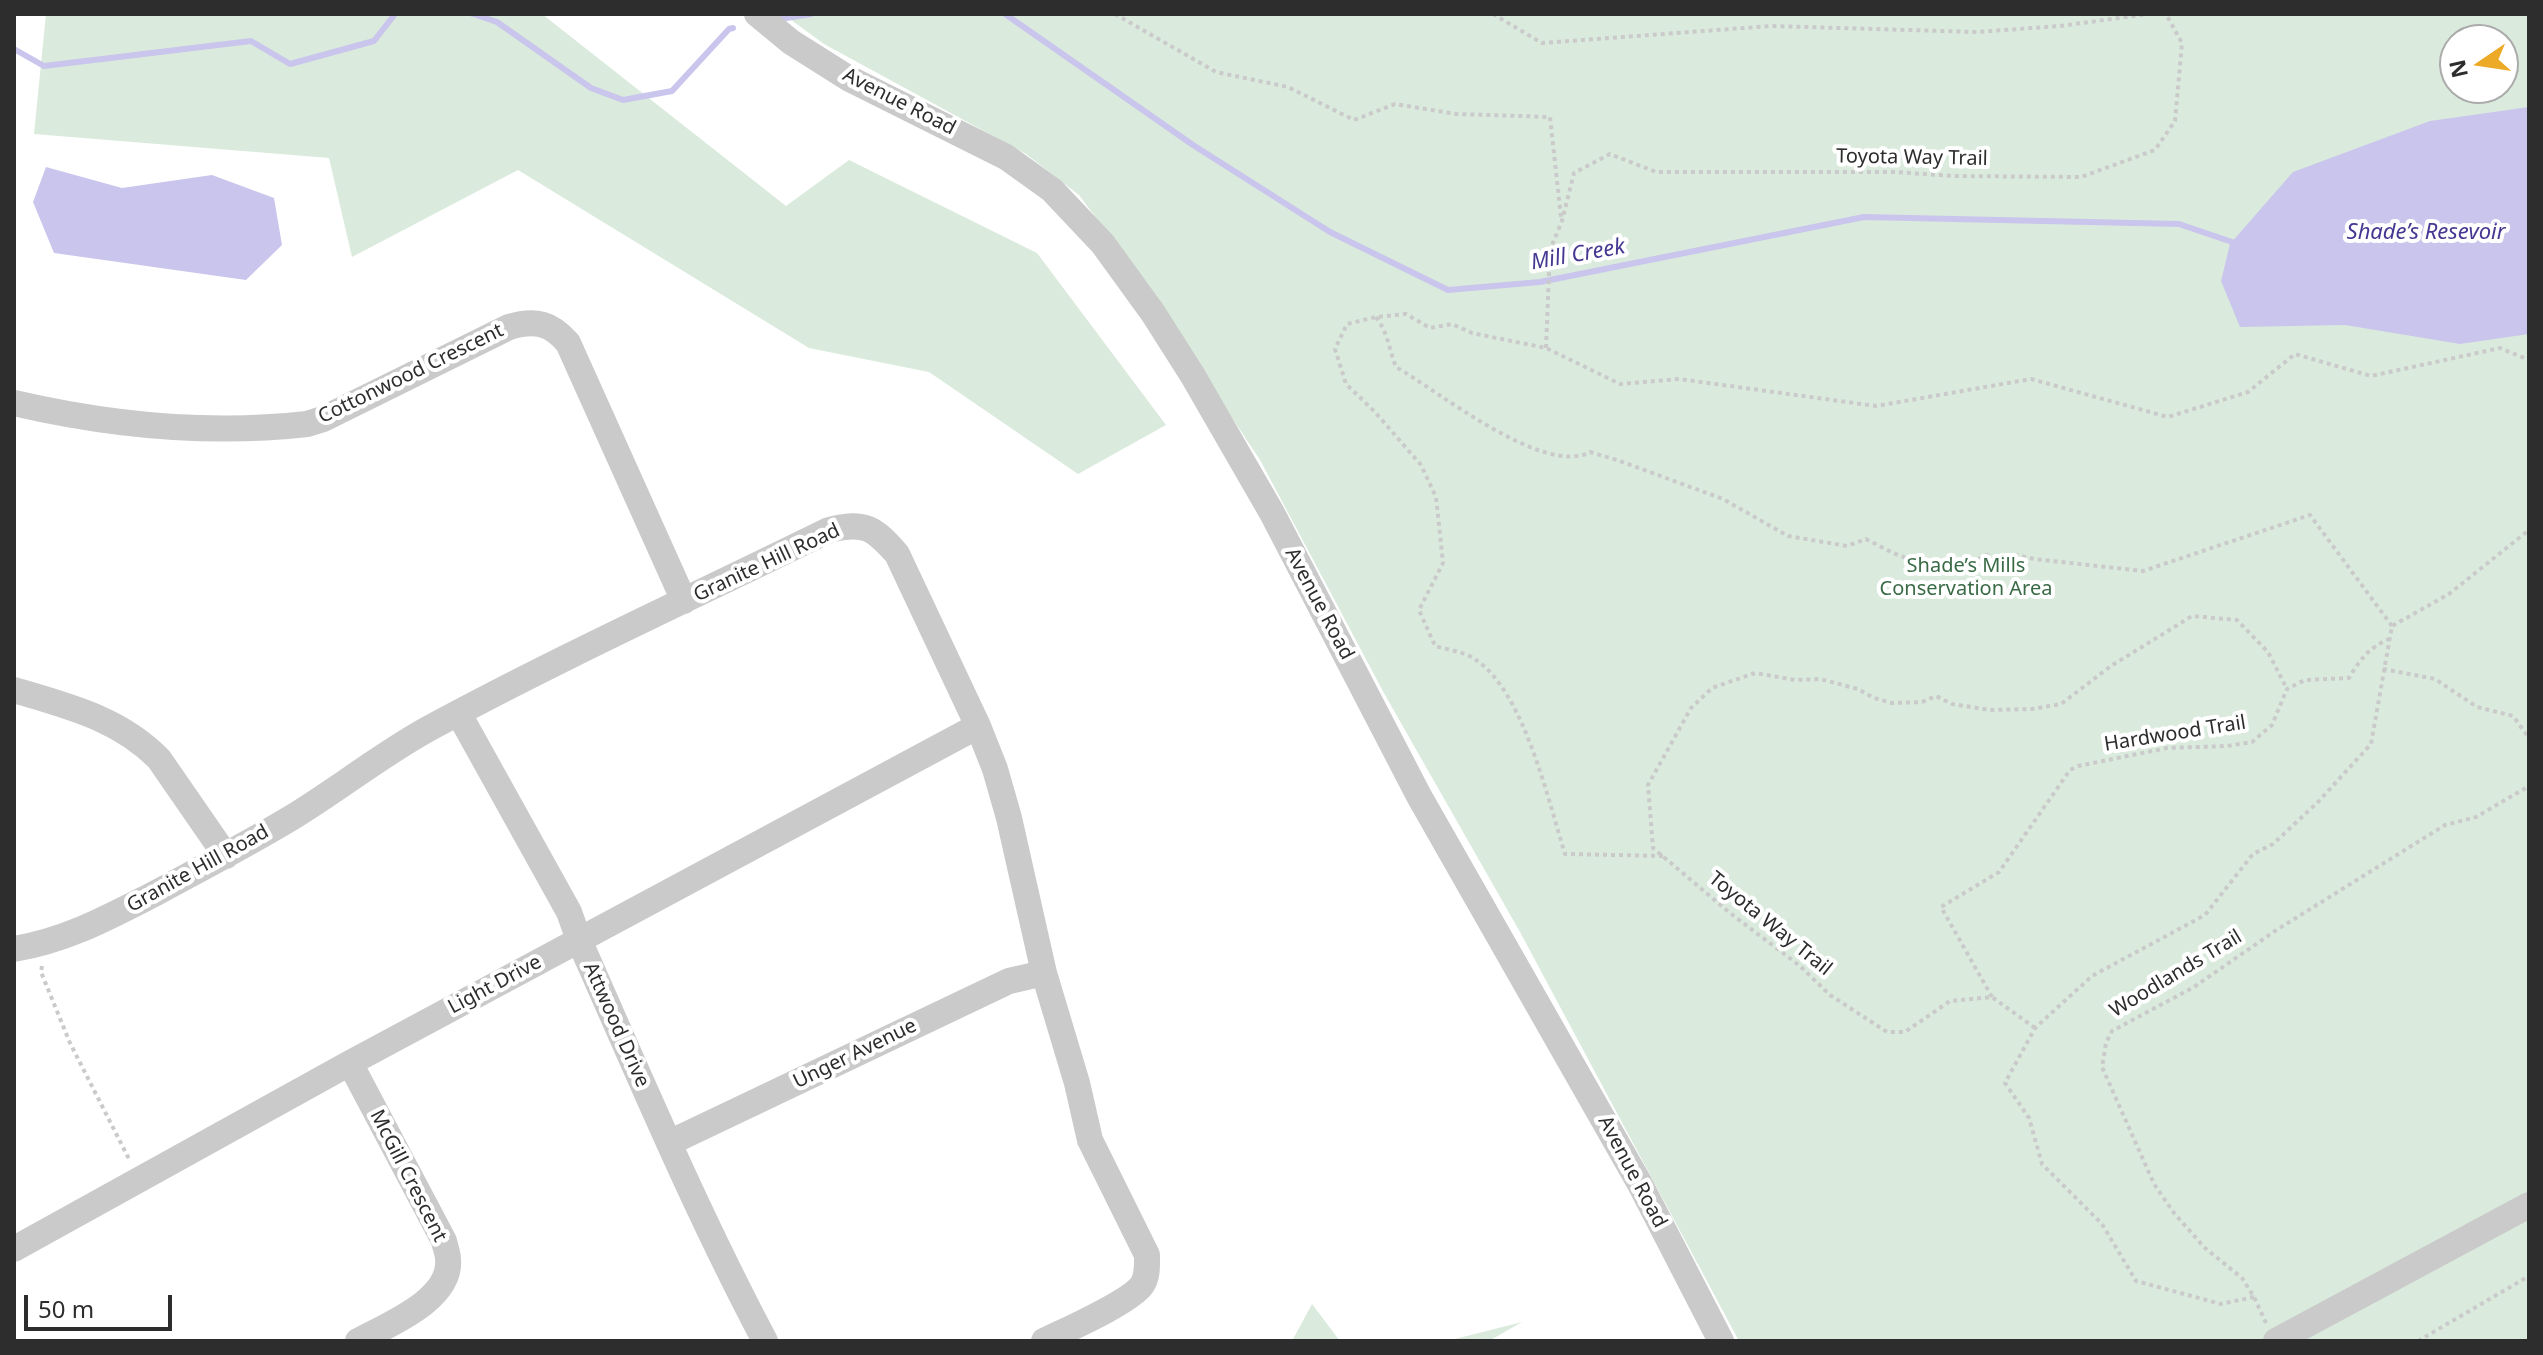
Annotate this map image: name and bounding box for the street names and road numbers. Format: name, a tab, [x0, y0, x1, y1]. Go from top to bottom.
street label: Avenue Road	[839, 63, 959, 141]
street label: Toyota Way Trail	[1836, 145, 1988, 171]
street label: Cottonwood Crescent	[315, 319, 507, 429]
street label: Granite Hill Road	[690, 519, 844, 607]
street label: Avenue Road	[1279, 544, 1359, 664]
street label: Hardwood Trail	[2102, 711, 2248, 757]
street label: Granite Hill Road	[123, 820, 273, 918]
street label: Toyota Way Trail	[1704, 867, 1836, 981]
street label: Woodlands Trail	[2106, 925, 2246, 1023]
street label: Light Drive	[444, 950, 546, 1020]
street label: Attwood Drive	[578, 959, 654, 1091]
street label: Unger Avenue	[789, 1014, 921, 1094]
street label: McGill Crescent	[364, 1106, 452, 1246]
street label: Avenue Road	[1592, 1112, 1672, 1232]

